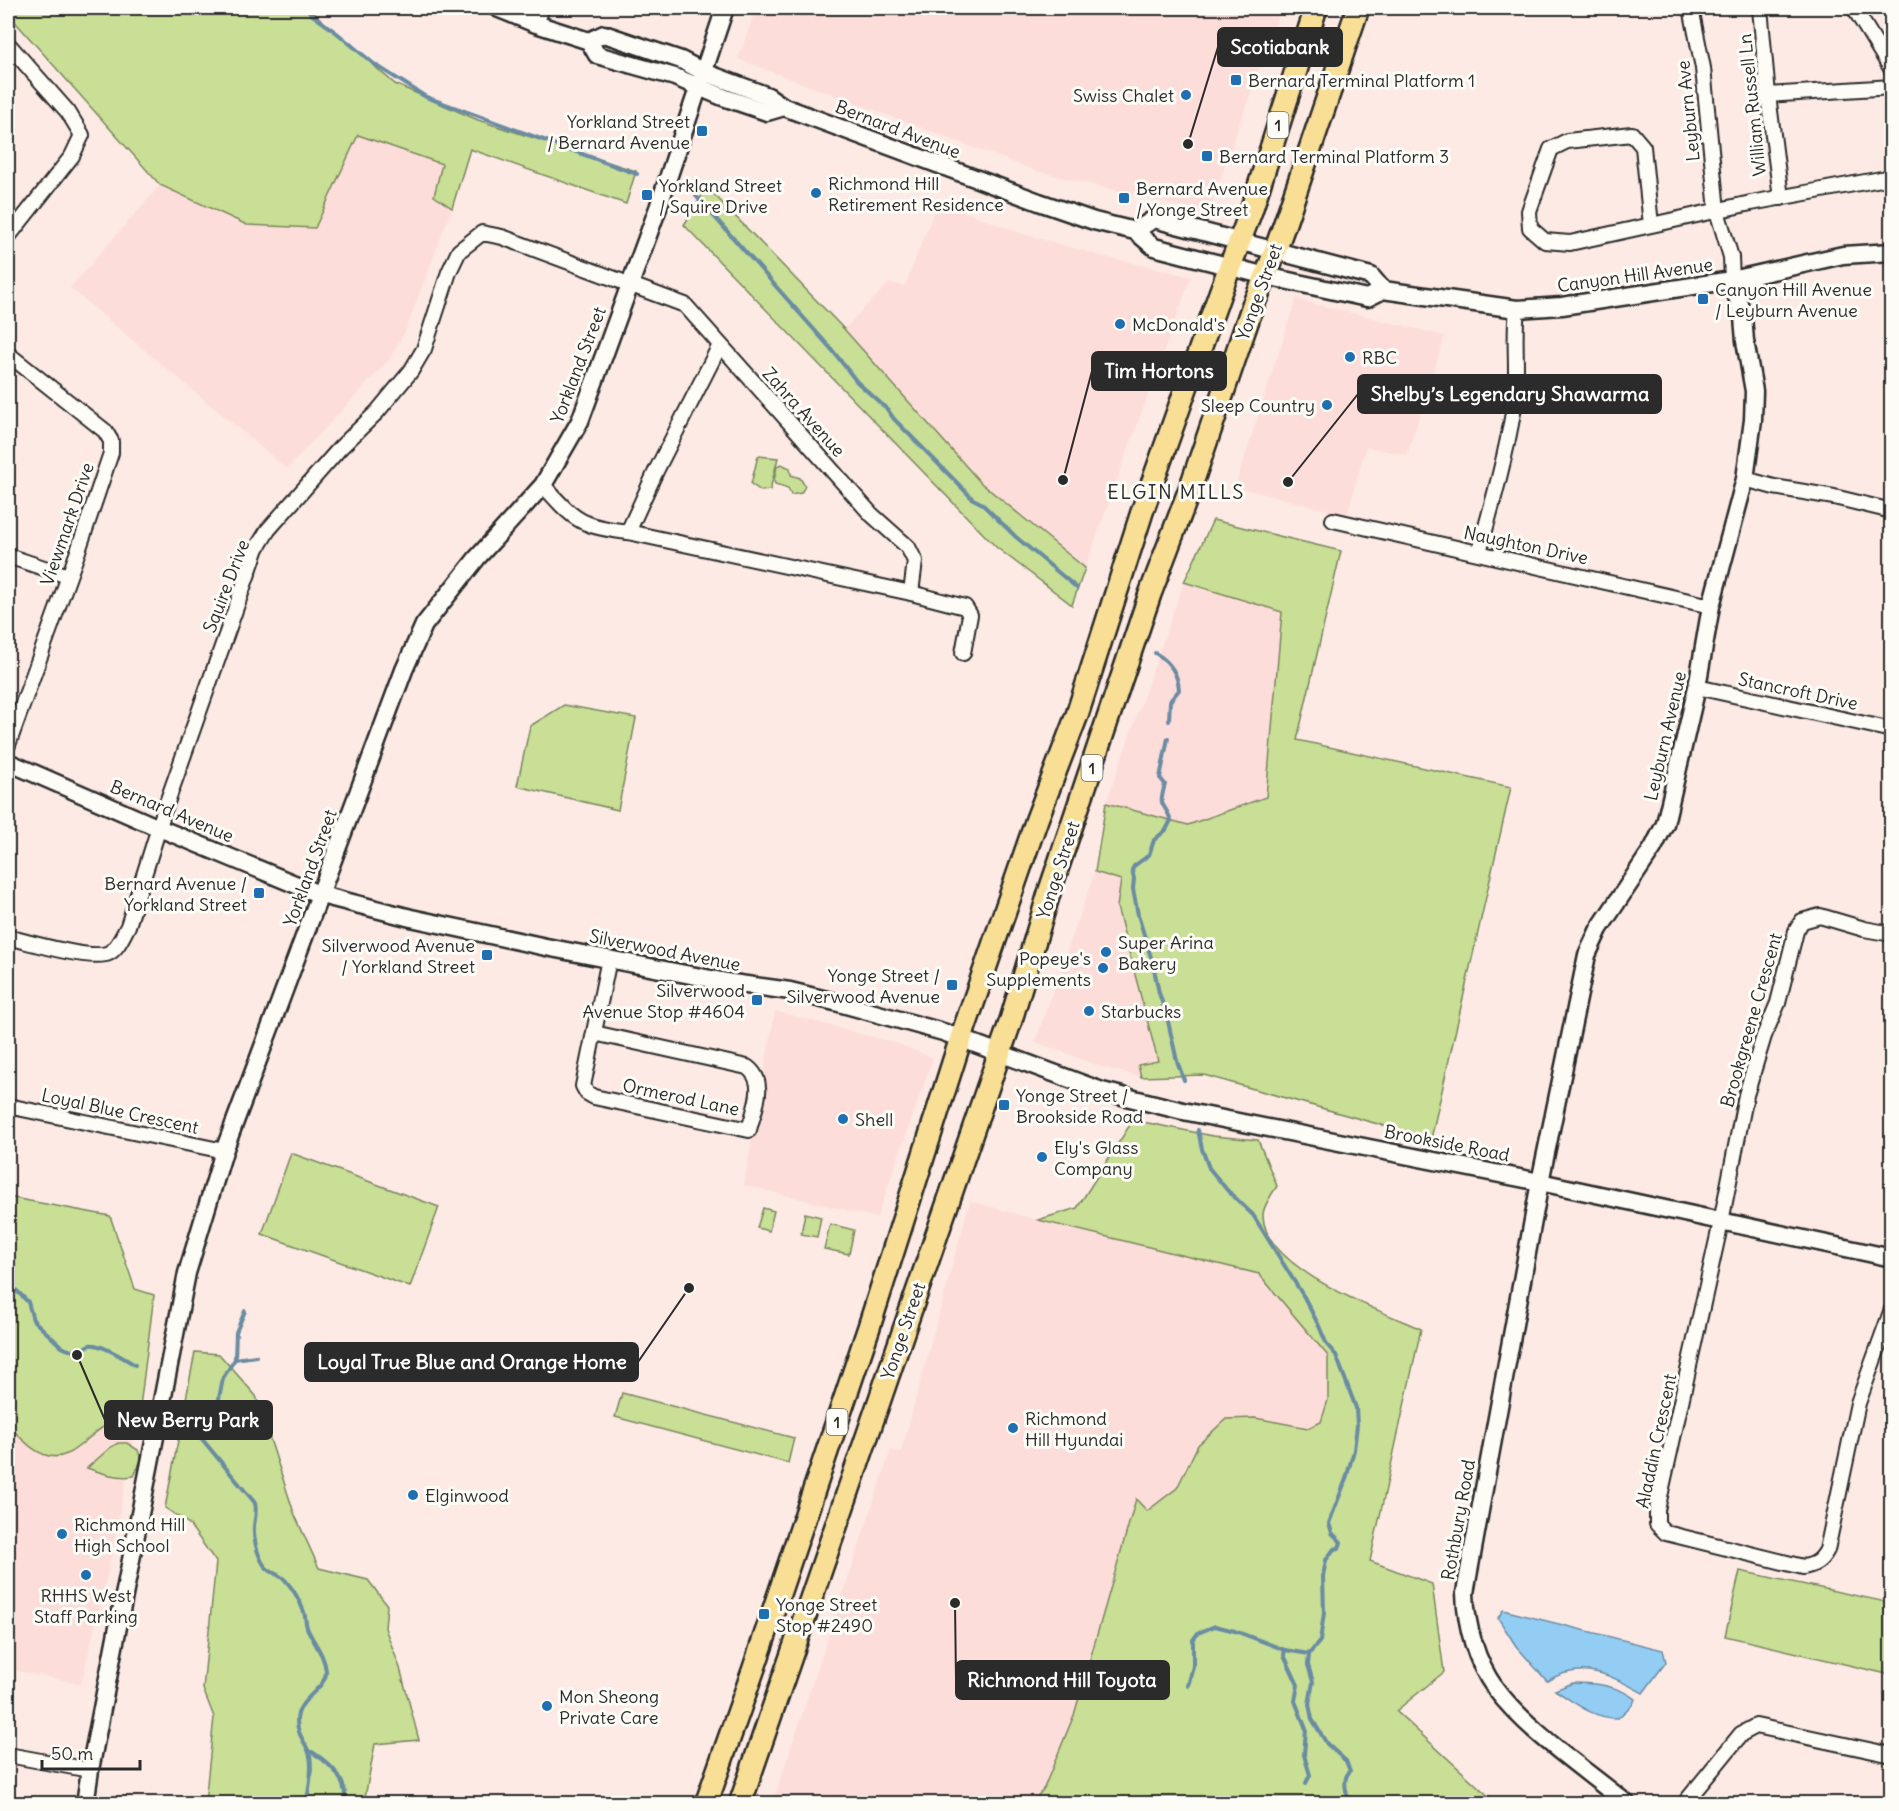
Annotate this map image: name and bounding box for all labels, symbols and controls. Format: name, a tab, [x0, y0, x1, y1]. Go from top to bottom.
callout: Scotiabank	[1218, 28, 1342, 66]
street label: William Russell Ln	[1733, 33, 1771, 177]
text: Scotiabank	[1230, 34, 1330, 59]
street label: Leyburn Ave	[1671, 59, 1705, 163]
place label: Bernard Terminal Platform 1	[1248, 69, 1475, 92]
marker: Bernard Terminal Platform 1	[1229, 73, 1243, 87]
place label: Swiss Chalet	[1073, 84, 1174, 107]
marker: Swiss Chalet	[1179, 88, 1193, 102]
street label: Bernard Avenue	[832, 95, 964, 163]
place label: Yorkland Street / Bernard Avenue	[547, 110, 690, 154]
road number: 1	[1268, 112, 1288, 138]
marker: Yorkland Street / Bernard Avenue	[695, 124, 709, 138]
place label: Bernard Terminal Platform 3	[1219, 145, 1449, 168]
marker: Bernard Terminal Platform 3	[1200, 149, 1214, 163]
place label: Richmond Hill Retirement Residence	[828, 172, 1004, 216]
place label: Yorkland Street / Squire Drive	[659, 174, 782, 218]
place label: Bernard Avenue / Yonge Street	[1136, 177, 1268, 221]
marker: Richmond Hill Retirement Residence	[809, 186, 823, 200]
marker: Yorkland Street / Squire Drive	[640, 188, 654, 202]
marker: Bernard Avenue / Yonge Street	[1117, 191, 1131, 205]
street label: Yonge Street	[1231, 240, 1287, 344]
street label: Canyon Hill Avenue	[1556, 253, 1714, 297]
place label: Canyon Hill Avenue / Leyburn Avenue	[1715, 278, 1872, 322]
marker: Canyon Hill Avenue / Leyburn Avenue	[1696, 292, 1710, 306]
street label: Yorkland Street	[545, 303, 611, 427]
place label: McDonald's	[1132, 313, 1225, 336]
marker: McDonald's	[1113, 317, 1127, 331]
place label: RBC	[1362, 346, 1397, 369]
marker: RBC	[1343, 350, 1357, 364]
callout: Tim Hortons	[1092, 352, 1226, 390]
text: Tim Hortons	[1104, 358, 1214, 383]
street label: Zahra Avenue	[758, 362, 850, 462]
callout: Shelby’s Legendary Shawarma	[1358, 375, 1661, 413]
text: Shelby’s Legendary Shawarma	[1371, 381, 1650, 406]
place label: Sleep Country	[1201, 394, 1315, 417]
marker: Sleep Country	[1320, 398, 1334, 412]
street label: Viewmark Drive	[35, 459, 99, 589]
district label: ELGIN MILLS	[1107, 479, 1245, 504]
street label: Naughton Drive	[1462, 521, 1590, 569]
street label: Squire Drive	[198, 536, 254, 636]
street label: Stancroft Drive	[1736, 667, 1860, 715]
street label: Leyburn Avenue	[1639, 669, 1691, 803]
road number: 1	[1082, 755, 1102, 781]
street label: Bernard Avenue	[107, 775, 237, 847]
street label: Yorkland Street	[278, 806, 342, 930]
street label: Yonge Street	[1031, 818, 1085, 922]
place label: Bernard Avenue / Yorkland Street	[104, 872, 247, 916]
marker: Bernard Avenue / Yorkland Street	[252, 886, 266, 900]
street label: Silverwood Avenue	[587, 924, 743, 976]
street label: Brookgreene Crescent	[1715, 930, 1787, 1110]
place label: Super Arina Bakery	[1118, 931, 1214, 975]
place label: Silverwood Avenue / Yorkland Street	[322, 934, 475, 978]
marker: Super Arina Bakery	[1099, 945, 1113, 959]
place label: Popeye's Supplements	[986, 947, 1091, 991]
marker: Silverwood Avenue / Yorkland Street	[480, 948, 494, 962]
marker: Popeye's Supplements	[1096, 961, 1110, 975]
place label: Yonge Street / Silverwood Avenue	[787, 964, 940, 1008]
marker: Yonge Street / Silverwood Avenue	[945, 978, 959, 992]
place label: Silverwood Avenue Stop #4604	[582, 979, 745, 1023]
marker: Silverwood Avenue Stop #4604	[750, 993, 764, 1007]
place label: Starbucks	[1101, 1000, 1181, 1023]
marker: Starbucks	[1082, 1004, 1096, 1018]
street label: Ormerod Lane	[620, 1073, 742, 1121]
street label: Loyal Blue Crescent	[39, 1083, 201, 1139]
place label: Yonge Street / Brookside Road	[1016, 1084, 1144, 1128]
marker: Yonge Street / Brookside Road	[997, 1098, 1011, 1112]
place label: Shell	[855, 1108, 893, 1131]
marker: Shell	[836, 1112, 850, 1126]
street label: Brookside Road	[1382, 1120, 1512, 1167]
place label: Ely's Glass Company	[1054, 1136, 1138, 1180]
marker: Ely's Glass Company	[1035, 1150, 1049, 1164]
street label: Yonge Street	[876, 1279, 930, 1383]
callout: Loyal True Blue and Orange Home	[305, 1343, 638, 1381]
text: Loyal True Blue and Orange Home	[317, 1349, 627, 1374]
street label: Aladdin Crescent	[1631, 1372, 1681, 1510]
callout: New Berry Park	[105, 1401, 272, 1439]
text: New Berry Park	[117, 1407, 259, 1432]
place label: Richmond Hill Hyundai	[1025, 1407, 1123, 1451]
road number: 1	[826, 1409, 848, 1435]
marker: Richmond Hill Hyundai	[1006, 1421, 1020, 1435]
street label: Rothbury Road	[1436, 1457, 1480, 1582]
place label: Elginwood	[425, 1484, 509, 1507]
marker: Elginwood	[406, 1488, 420, 1502]
place label: Richmond Hill High School	[74, 1513, 185, 1557]
marker: Richmond Hill High School	[55, 1527, 69, 1541]
marker: RHHS West Staff Parking	[79, 1568, 93, 1582]
place label: RHHS West Staff Parking	[34, 1584, 138, 1628]
place label: Yonge Street Stop #2490	[776, 1593, 877, 1637]
marker: Yonge Street Stop #2490	[757, 1607, 771, 1621]
callout: Richmond Hill Toyota	[956, 1661, 1169, 1699]
text: Richmond Hill Toyota	[967, 1667, 1157, 1692]
place label: Mon Sheong Private Care	[559, 1685, 659, 1729]
marker: Mon Sheong Private Care	[540, 1699, 554, 1713]
scale bar	[42, 1733, 140, 1771]
text: 50 m	[51, 1742, 93, 1765]

